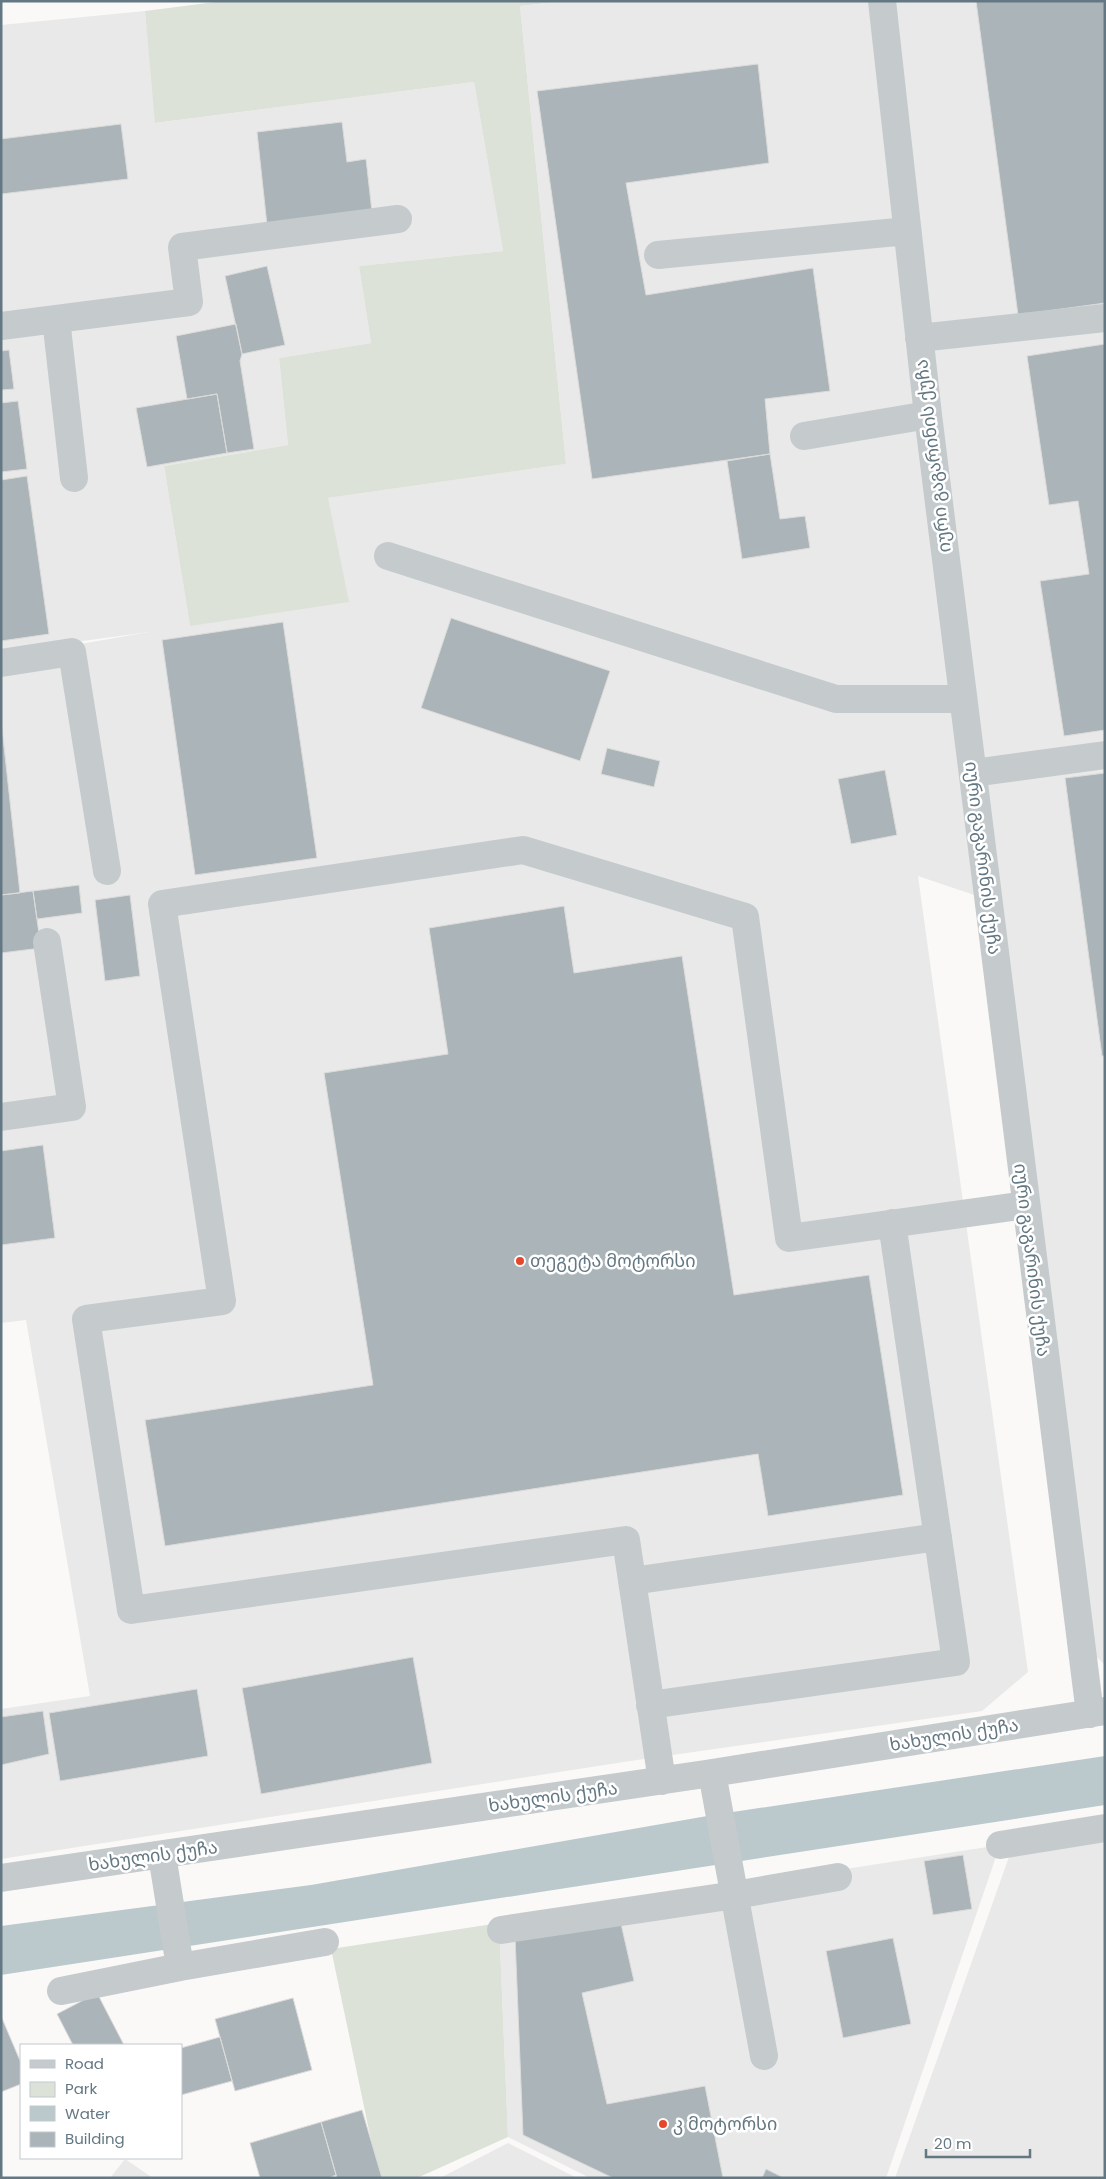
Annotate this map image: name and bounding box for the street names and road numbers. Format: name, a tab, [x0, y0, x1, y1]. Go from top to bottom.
street label: იური გაგარინის ქუჩა	[908, 358, 957, 554]
street label: იური გაგარინის ქუჩა	[959, 760, 1008, 956]
street label: იური გაგარინის ქუჩა	[1008, 1162, 1057, 1358]
street label: ხახულის ქუჩა	[888, 1712, 1020, 1757]
street label: ხახულის ქუჩა	[487, 1775, 619, 1818]
street label: ხახულის ქუჩა	[87, 1834, 219, 1877]

